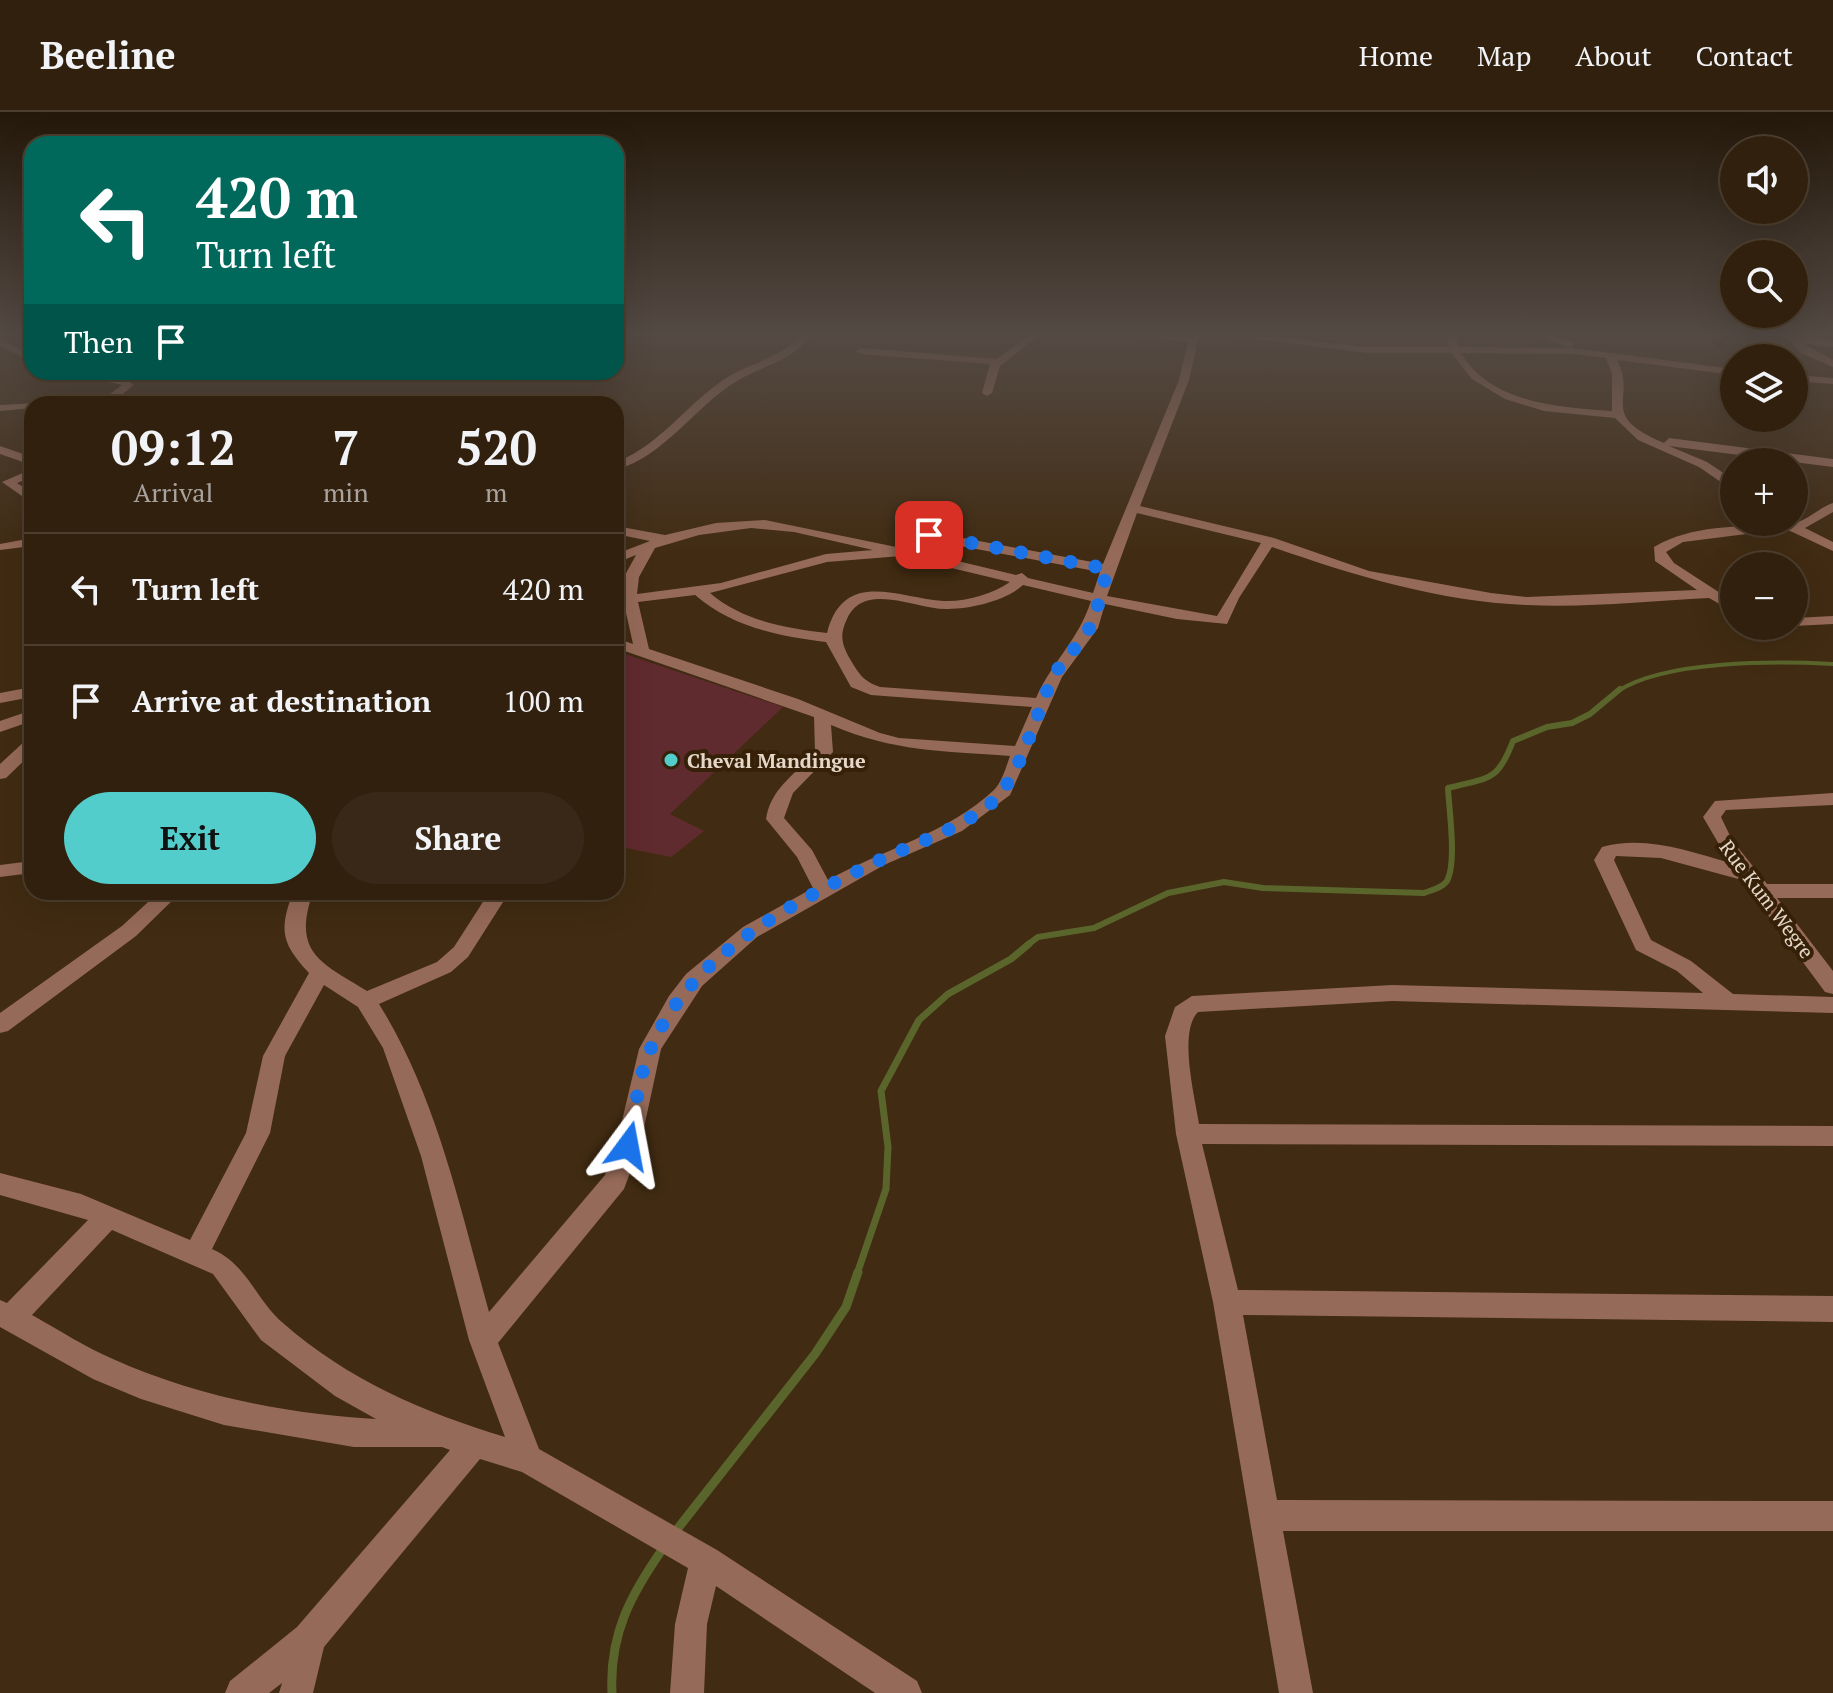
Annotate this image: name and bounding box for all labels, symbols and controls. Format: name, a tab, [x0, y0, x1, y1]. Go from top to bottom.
text: Beeline	[40, 30, 176, 80]
text: Home	[1359, 37, 1433, 74]
text: Map	[1477, 37, 1531, 74]
text: About	[1575, 37, 1652, 74]
text: Contact	[1696, 37, 1793, 74]
map controls	[1720, 136, 1808, 640]
button: sound	[1720, 136, 1808, 224]
text: 420 m	[196, 160, 358, 234]
icon: left	[64, 168, 168, 272]
text: Turn left	[196, 231, 336, 278]
button: search	[1720, 240, 1808, 328]
icon: arrive	[149, 320, 193, 364]
text: Then	[64, 322, 133, 362]
button: layers	[1720, 344, 1808, 432]
text: 09:12	[111, 415, 236, 479]
text: 7	[332, 415, 359, 479]
text: 520	[456, 415, 537, 479]
button: +	[1720, 448, 1808, 536]
text: Arrival	[134, 475, 213, 509]
text: min	[323, 475, 369, 509]
text: m	[485, 475, 508, 509]
pin	[895, 501, 963, 569]
icon: arrive	[907, 513, 951, 557]
button: −	[1720, 552, 1808, 640]
icon: left	[64, 567, 108, 611]
text: Turn left	[132, 569, 259, 609]
text: 420 m	[503, 569, 584, 609]
icon: arrive	[64, 679, 108, 723]
text: Arrive at destination	[132, 681, 431, 721]
text: 100 m	[503, 681, 584, 721]
place label: Cheval Mandingue	[687, 747, 866, 774]
marker: Cheval Mandingue	[662, 751, 680, 769]
button: Exit	[64, 792, 316, 884]
button: Share	[332, 792, 584, 884]
street label: Rue Kum Wegre	[1714, 834, 1820, 964]
position arrow	[586, 1104, 670, 1188]

